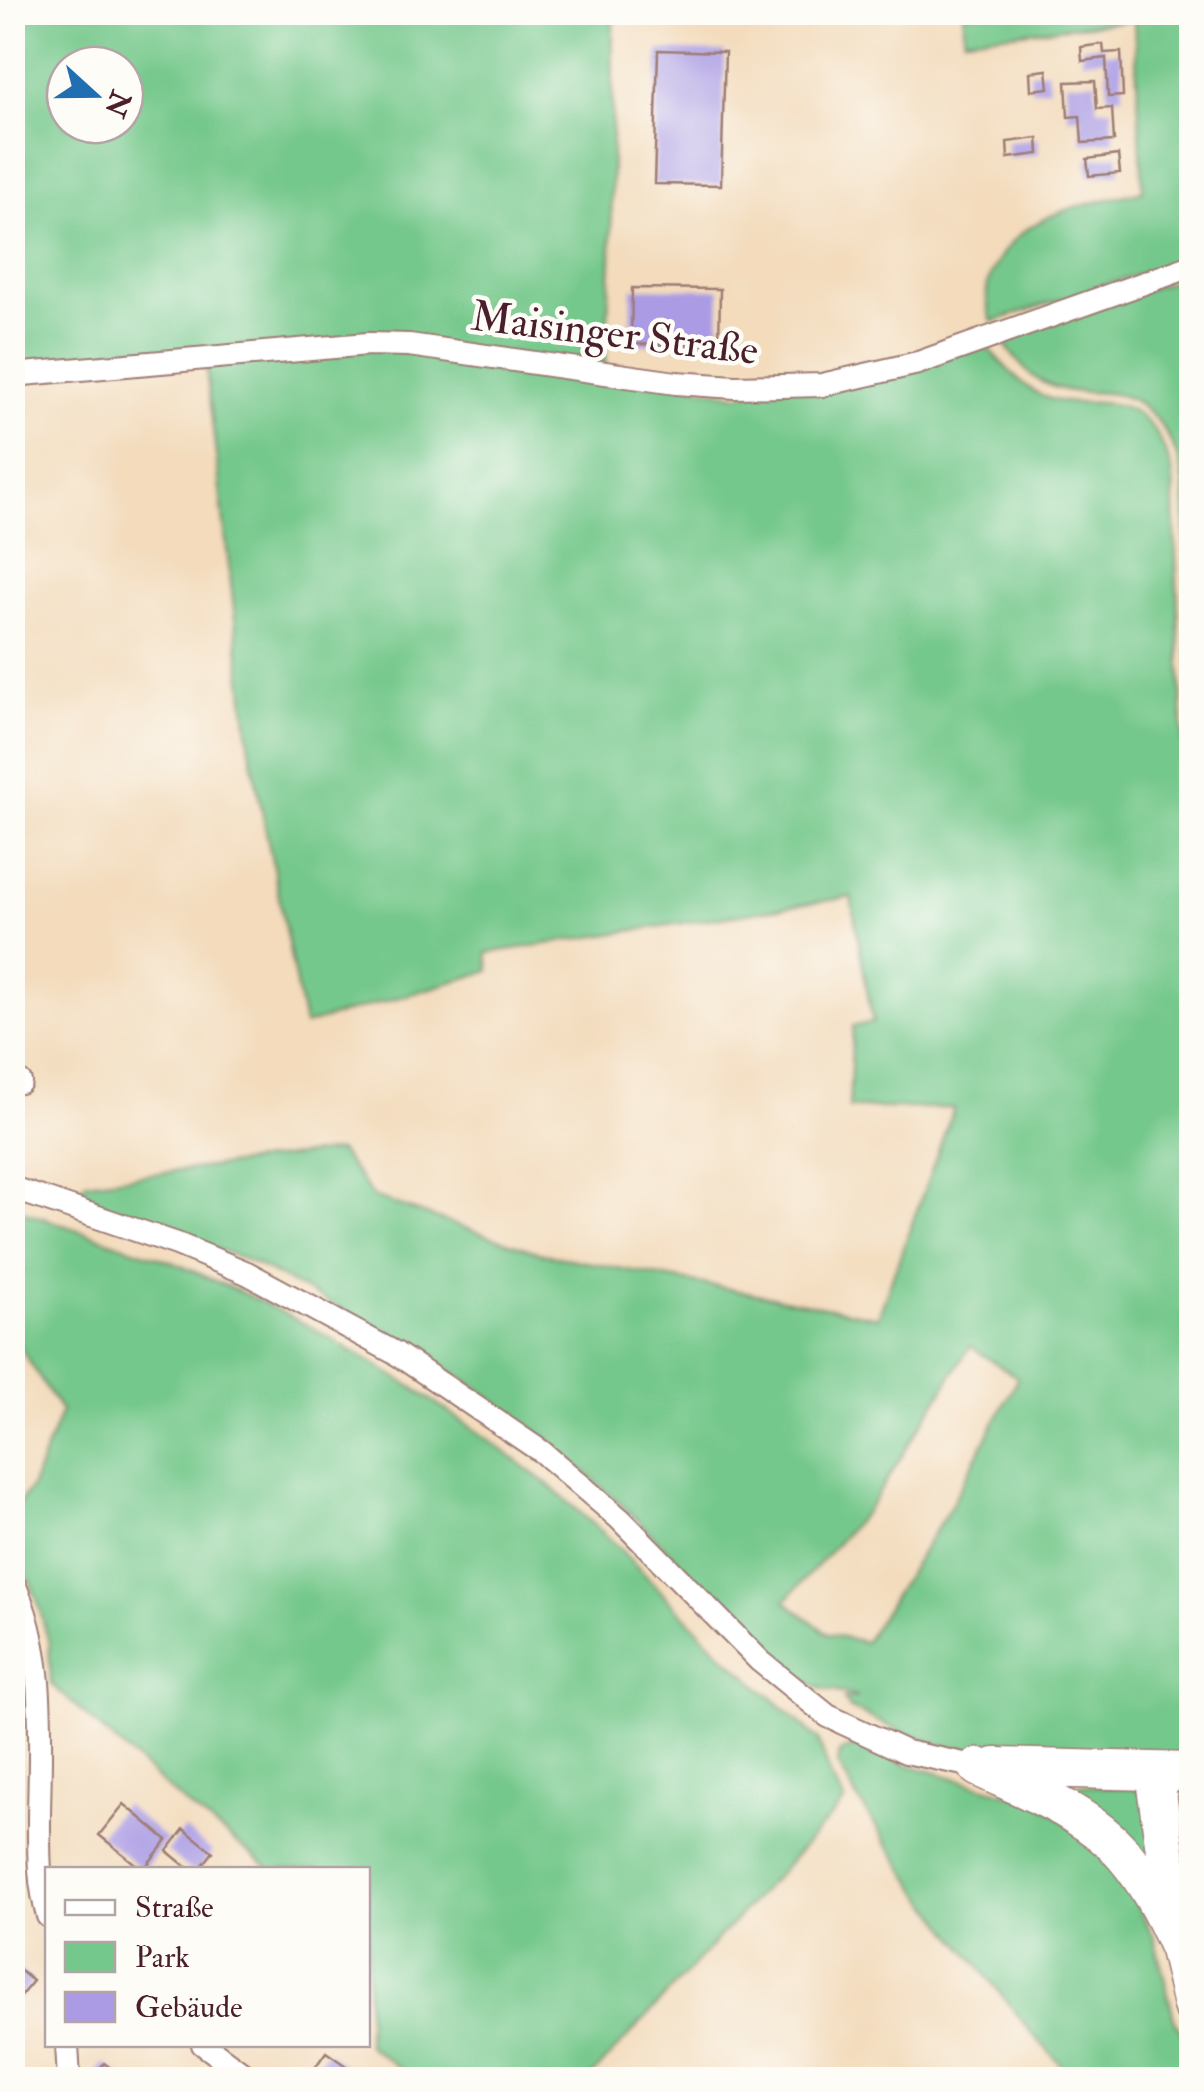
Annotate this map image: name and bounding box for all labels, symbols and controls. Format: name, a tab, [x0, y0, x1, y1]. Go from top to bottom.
north arrow	[45, 45, 145, 145]
text: N	[96, 85, 138, 122]
street label: Maisinger Straße	[468, 291, 761, 377]
legend	[45, 1867, 370, 2047]
text: Straße	[135, 1889, 214, 1926]
text: Park	[135, 1939, 190, 1976]
text: Gebäude	[135, 1989, 243, 2026]

